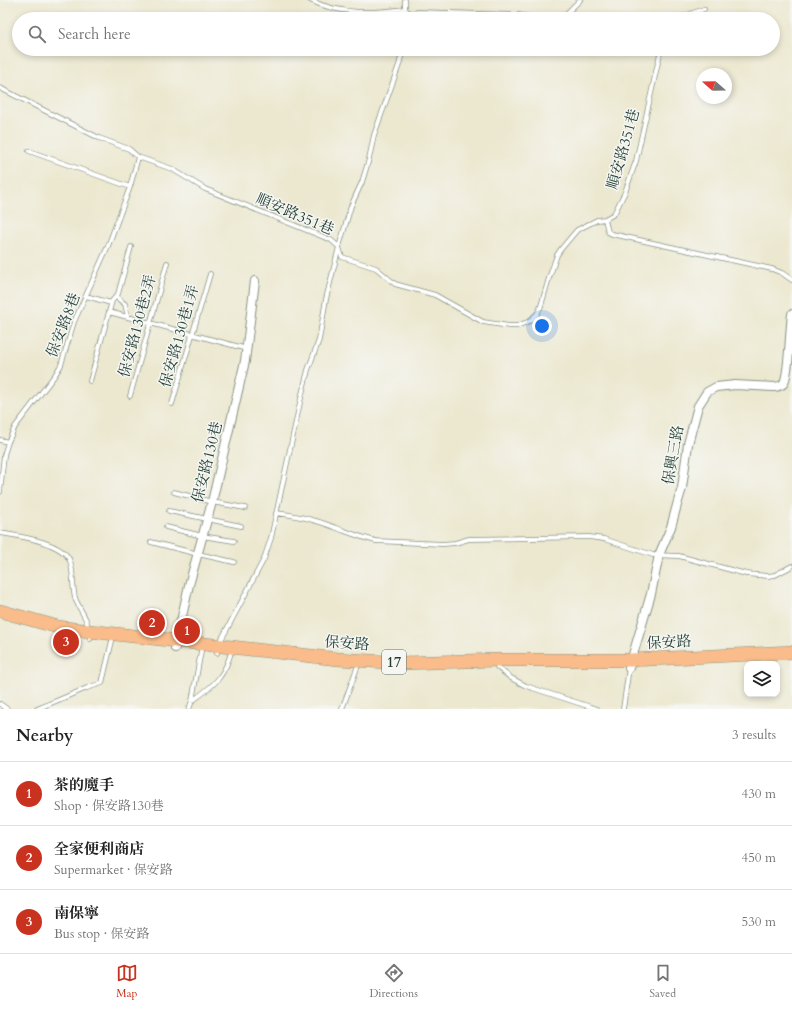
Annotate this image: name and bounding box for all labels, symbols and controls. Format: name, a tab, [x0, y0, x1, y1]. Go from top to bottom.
search box	[12, 12, 780, 56]
icon: search	[26, 23, 48, 45]
text: Search here	[58, 24, 131, 44]
north arrow	[696, 68, 732, 104]
street label: 順安路351巷	[602, 106, 644, 192]
street label: 順安路351巷	[253, 189, 337, 239]
street label: 保安路130巷2弄	[114, 272, 160, 380]
street label: 保安路130巷1弄	[155, 282, 203, 390]
street label: 保安路8巷	[42, 290, 84, 360]
your location	[532, 316, 552, 336]
street label: 保安路130巷	[187, 419, 227, 505]
street label: 保興三路	[658, 424, 688, 486]
pin: 2	[139, 608, 165, 638]
pin: 1	[174, 616, 200, 646]
pin: 3	[53, 627, 79, 657]
street label: 保安路	[324, 631, 370, 655]
street label: 保安路	[646, 631, 692, 653]
road number: 17	[382, 650, 406, 674]
map controls	[744, 661, 780, 697]
button: layers	[744, 661, 780, 697]
text: Nearby	[16, 724, 73, 747]
text: 3 results	[732, 726, 776, 744]
text: 茶的魔手	[54, 775, 114, 795]
text: 1	[26, 785, 32, 803]
text: 430 m	[742, 785, 776, 803]
text: Shop · 保安路130巷	[54, 797, 164, 815]
text: 全家便利商店	[54, 839, 144, 859]
text: 2	[26, 849, 32, 867]
text: 450 m	[742, 849, 776, 867]
text: Supermarket · 保安路	[54, 861, 173, 879]
text: 南保寧	[54, 903, 99, 923]
text: 3	[26, 913, 32, 931]
text: 530 m	[742, 913, 776, 931]
text: Bus stop · 保安路	[54, 925, 150, 943]
tab: Map	[116, 962, 138, 1001]
tab: Directions	[369, 962, 418, 1001]
tab: Saved	[650, 962, 676, 1001]

